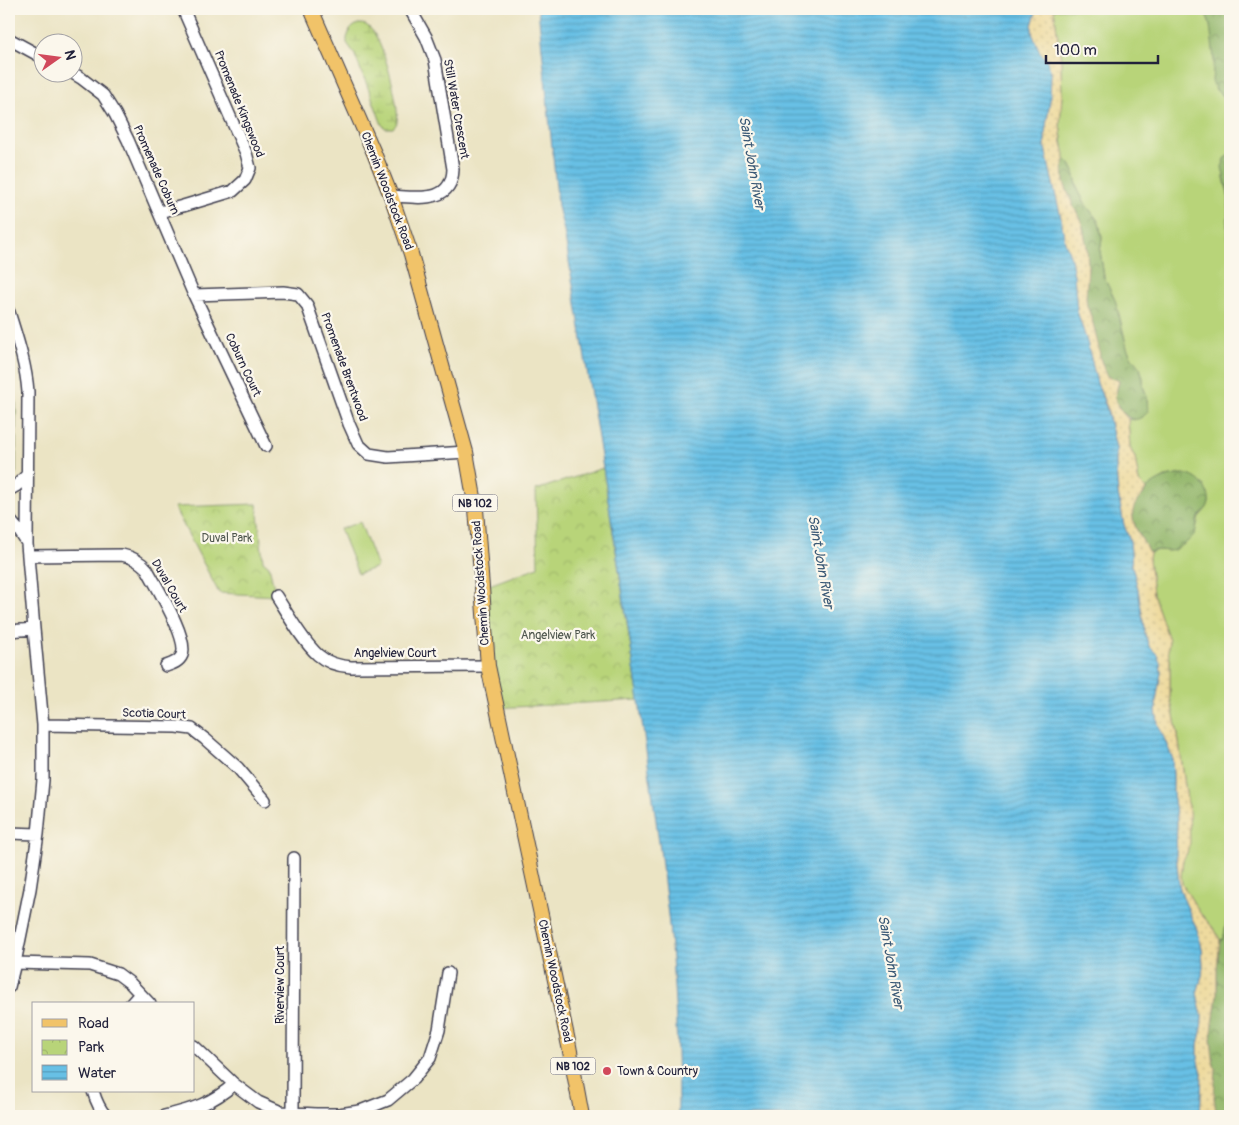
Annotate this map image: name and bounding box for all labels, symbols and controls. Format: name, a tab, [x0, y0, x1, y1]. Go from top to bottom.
north arrow	[32, 32, 82, 82]
scale bar	[1046, 32, 1159, 64]
text: 100 m	[1054, 41, 1097, 60]
text: N	[61, 48, 80, 62]
street label: Promenade Kingswood	[211, 48, 267, 160]
street label: Still Water Crescent	[440, 58, 472, 160]
water label: Saint John River	[735, 115, 769, 213]
street label: Promenade Coburn	[130, 123, 183, 217]
street label: Chemin Woodstock Road	[358, 130, 416, 252]
street label: Promenade Brentwood	[317, 311, 371, 424]
street label: Coburn Court	[222, 331, 264, 399]
road number: NB 102	[452, 494, 498, 512]
water label: Saint John River	[804, 514, 838, 612]
street label: Chemin Woodstock Road	[469, 520, 493, 646]
park label: Duval Park	[202, 531, 252, 546]
street label: Duval Court	[148, 557, 190, 615]
park label: Angelview Park	[521, 628, 595, 643]
street label: Angelview Court	[354, 646, 436, 661]
street label: Scotia Court	[122, 705, 186, 723]
water label: Saint John River	[874, 914, 908, 1012]
street label: Chemin Woodstock Road	[535, 918, 575, 1044]
street label: Riverview Court	[273, 946, 288, 1024]
legend	[32, 1002, 195, 1092]
text: Road	[78, 1014, 109, 1033]
text: Park	[78, 1038, 105, 1057]
road number: NB 102	[550, 1058, 596, 1074]
text: Water	[78, 1064, 117, 1083]
place label: Town & Country	[617, 1064, 698, 1079]
marker: Town & Country	[601, 1065, 613, 1077]

